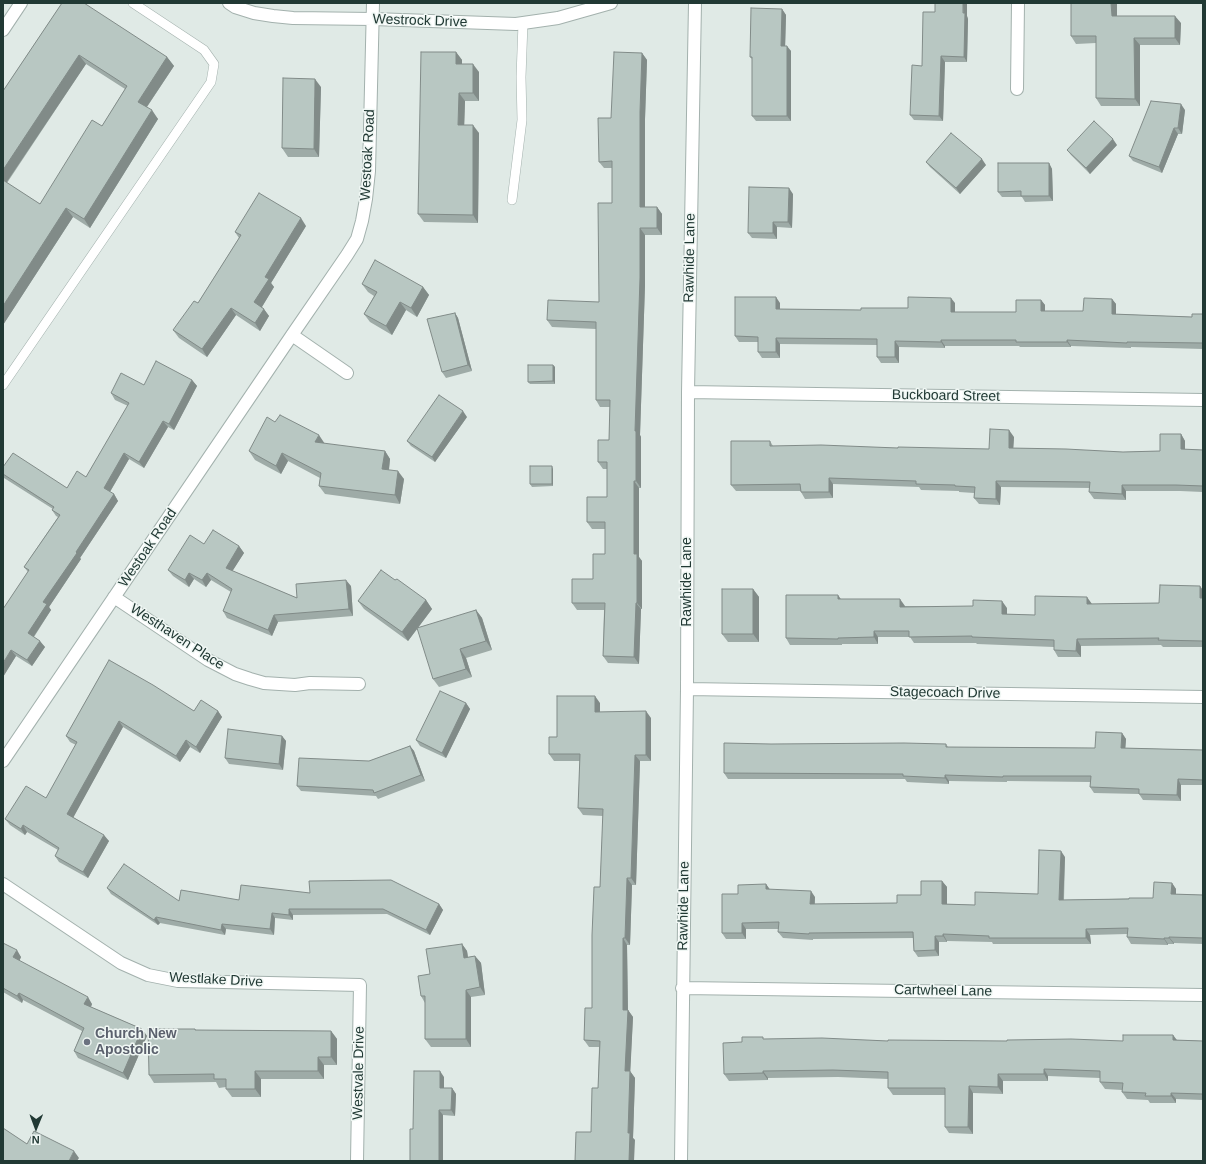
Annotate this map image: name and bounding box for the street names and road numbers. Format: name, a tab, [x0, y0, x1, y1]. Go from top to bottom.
street label: Westrock Drive	[372, 11, 468, 31]
street label: Westoak Road	[357, 109, 379, 201]
street label: Rawhide Lane	[681, 213, 699, 303]
street label: Buckboard Street	[892, 387, 1000, 405]
street label: Westoak Road	[115, 505, 181, 591]
street label: Rawhide Lane	[679, 537, 695, 627]
street label: Westhaven Place	[127, 600, 227, 674]
street label: Stagecoach Drive	[890, 684, 1000, 702]
street label: Rawhide Lane	[675, 861, 693, 951]
street label: Westlake Drive	[169, 969, 263, 991]
street label: Cartwheel Lane	[894, 982, 992, 1000]
street label: Westvale Drive	[350, 1026, 368, 1120]

